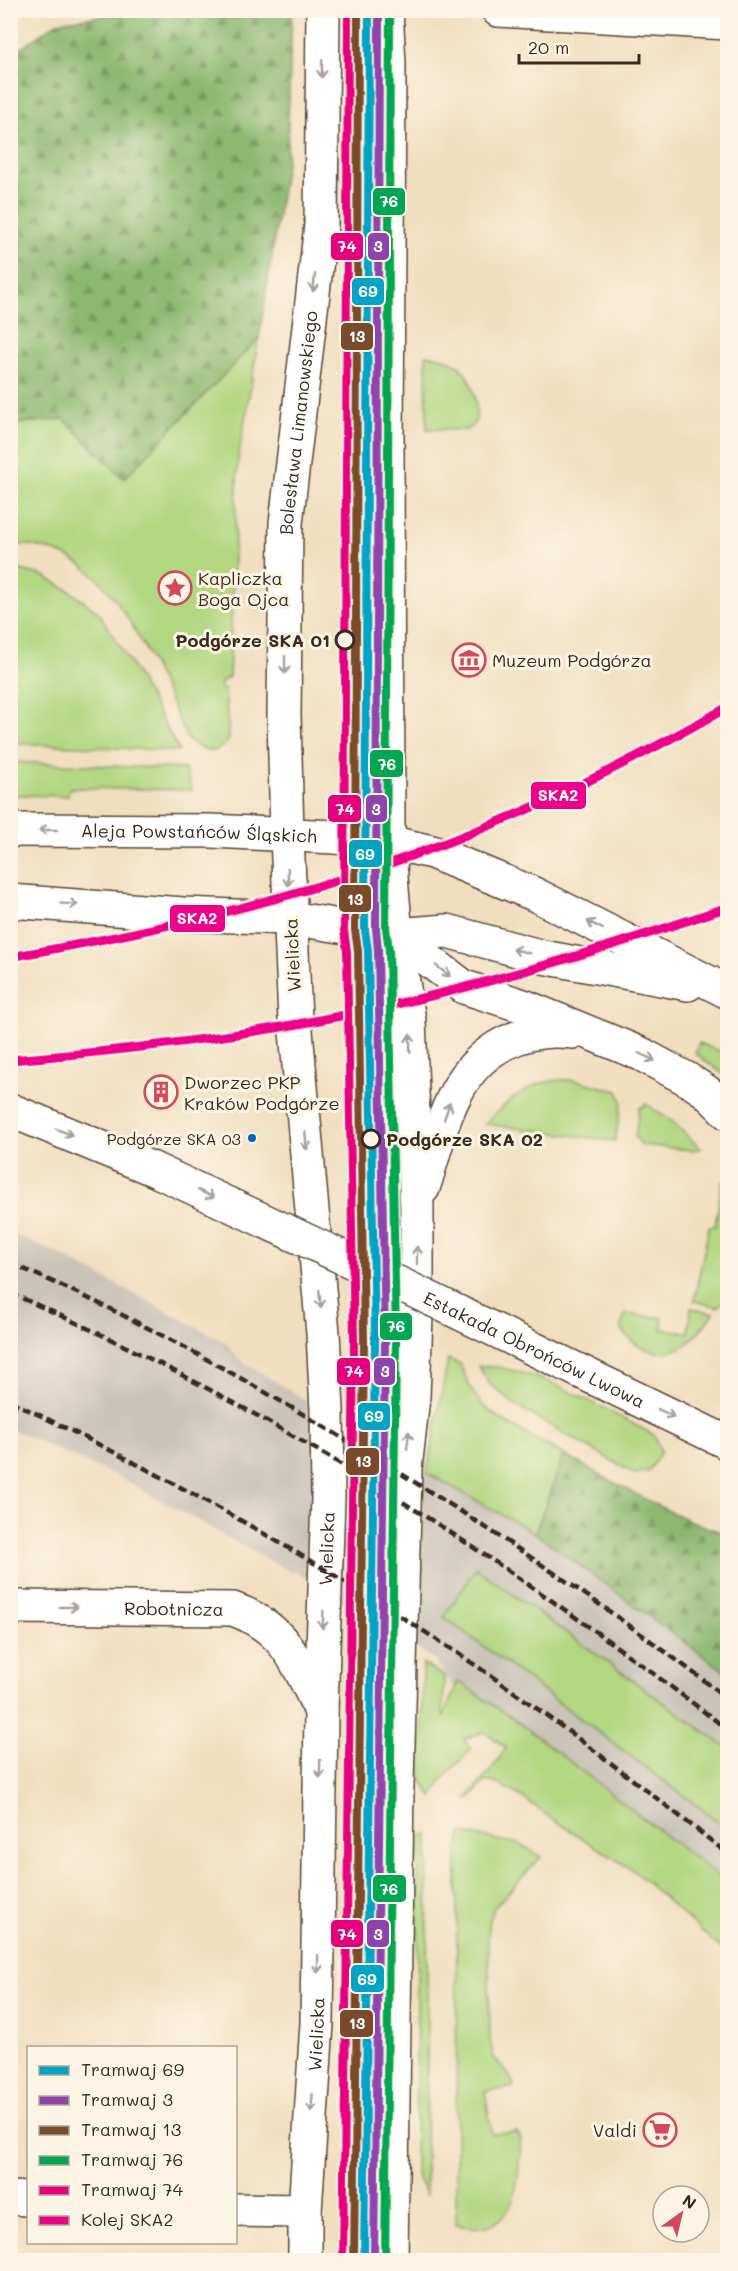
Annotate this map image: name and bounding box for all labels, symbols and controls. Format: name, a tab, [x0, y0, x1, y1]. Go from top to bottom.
scale bar	[519, 27, 639, 65]
text: 20 m	[528, 35, 569, 59]
one-way arrow	[317, 58, 328, 78]
line badge: 76	[372, 187, 406, 216]
text: 76	[380, 190, 399, 211]
line badge: 74	[330, 232, 364, 261]
line badge: 3	[367, 232, 390, 261]
text: 74	[337, 235, 357, 256]
text: 3	[373, 235, 383, 256]
one-way arrow	[308, 273, 319, 292]
line badge: 69	[351, 277, 385, 306]
text: 69	[358, 280, 378, 301]
street label: Bolesława Limanowskiego	[274, 309, 323, 535]
line badge: 13	[340, 322, 374, 351]
text: 13	[349, 325, 366, 346]
place label: Kapliczka Boga Ojca	[198, 566, 289, 611]
place icon: Kapliczka Boga Ojca	[157, 570, 193, 606]
place label: Podgórze SKA 01	[175, 628, 330, 652]
marker: Podgórze SKA 01	[335, 630, 355, 650]
museum icon: Muzeum Podgórza	[451, 642, 487, 678]
place label: Muzeum Podgórza	[492, 648, 652, 672]
one-way arrow	[279, 655, 291, 675]
line badge: 76	[369, 749, 404, 778]
text: 76	[378, 753, 397, 774]
line badge: SKA2	[530, 781, 587, 810]
text: SKA2	[538, 784, 578, 805]
line badge: 74	[327, 794, 362, 823]
line badge: 3	[365, 794, 388, 823]
text: 74	[335, 798, 355, 819]
text: 3	[371, 798, 381, 819]
street label: Aleja Powstańców Śląskich	[81, 818, 318, 848]
one-way arrow	[38, 824, 58, 836]
line badge: 69	[348, 839, 383, 868]
text: 69	[355, 843, 375, 864]
one-way arrow	[283, 866, 294, 886]
line badge: 13	[338, 884, 372, 913]
text: 13	[347, 888, 364, 909]
one-way arrow	[58, 899, 78, 910]
line badge: SKA2	[169, 904, 226, 933]
text: SKA2	[177, 907, 217, 928]
street label: Wielicka	[278, 918, 306, 992]
one-way arrow	[587, 919, 605, 931]
one-way arrow	[511, 945, 530, 957]
one-way arrow	[434, 965, 450, 977]
one-way arrow	[405, 1034, 416, 1054]
one-way arrow	[638, 1051, 656, 1063]
place label: Dworzec PKP Kraków Podgórze	[184, 1070, 340, 1115]
building icon: Dworzec PKP Kraków Podgórze	[143, 1074, 179, 1110]
one-way arrow	[443, 1102, 454, 1121]
one-way arrow	[55, 1127, 73, 1138]
place label: Podgórze SKA 02	[386, 1127, 543, 1151]
place label: Podgórze SKA 03	[107, 1128, 241, 1149]
marker: Podgórze SKA 02	[361, 1129, 381, 1149]
one-way arrow	[301, 1131, 312, 1151]
marker: Podgórze SKA 03	[246, 1132, 258, 1144]
one-way arrow	[196, 1188, 214, 1200]
one-way arrow	[411, 1245, 423, 1265]
street label: Estakada Obrońców Lwowa	[420, 1285, 649, 1413]
one-way arrow	[315, 1288, 326, 1308]
line badge: 76	[379, 1312, 413, 1341]
text: 76	[387, 1315, 406, 1336]
line badge: 74	[336, 1357, 371, 1386]
line badge: 3	[373, 1357, 396, 1386]
text: 74	[344, 1360, 364, 1381]
text: 3	[380, 1360, 390, 1381]
line badge: 69	[357, 1402, 391, 1431]
text: 69	[364, 1405, 384, 1426]
one-way arrow	[657, 1408, 675, 1420]
one-way arrow	[403, 1431, 414, 1451]
line badge: 13	[345, 1447, 380, 1476]
text: 13	[355, 1450, 372, 1471]
street label: Wielicka	[313, 1511, 340, 1586]
street label: Robotnicza	[124, 1596, 224, 1621]
one-way arrow	[58, 1601, 78, 1613]
one-way arrow	[318, 1609, 329, 1629]
one-way arrow	[314, 1759, 326, 1779]
line badge: 76	[372, 1874, 407, 1903]
text: 76	[380, 1878, 399, 1899]
line badge: 74	[330, 1919, 364, 1948]
line badge: 3	[366, 1919, 390, 1948]
text: 74	[337, 1923, 357, 1944]
text: 3	[373, 1923, 383, 1944]
one-way arrow	[312, 1954, 323, 1974]
line badge: 69	[350, 1964, 385, 1993]
text: 69	[357, 1968, 377, 1989]
street label: Wielicka	[302, 1997, 329, 2072]
line badge: 13	[339, 2009, 374, 2038]
text: 13	[349, 2012, 366, 2033]
legend	[27, 2046, 237, 2244]
text: Tramwaj 69	[81, 2057, 184, 2081]
text: Tramwaj 3	[81, 2087, 173, 2111]
one-way arrow	[306, 2092, 317, 2112]
supermarket icon: Valdi	[642, 2112, 678, 2148]
text: Tramwaj 13	[81, 2117, 181, 2141]
place label: Valdi	[593, 2118, 637, 2142]
text: Tramwaj 76	[81, 2147, 184, 2171]
text: Tramwaj 74	[81, 2177, 184, 2201]
north arrow	[651, 2184, 711, 2244]
text: N	[679, 2189, 701, 2213]
text: Kolej SKA2	[81, 2207, 174, 2231]

